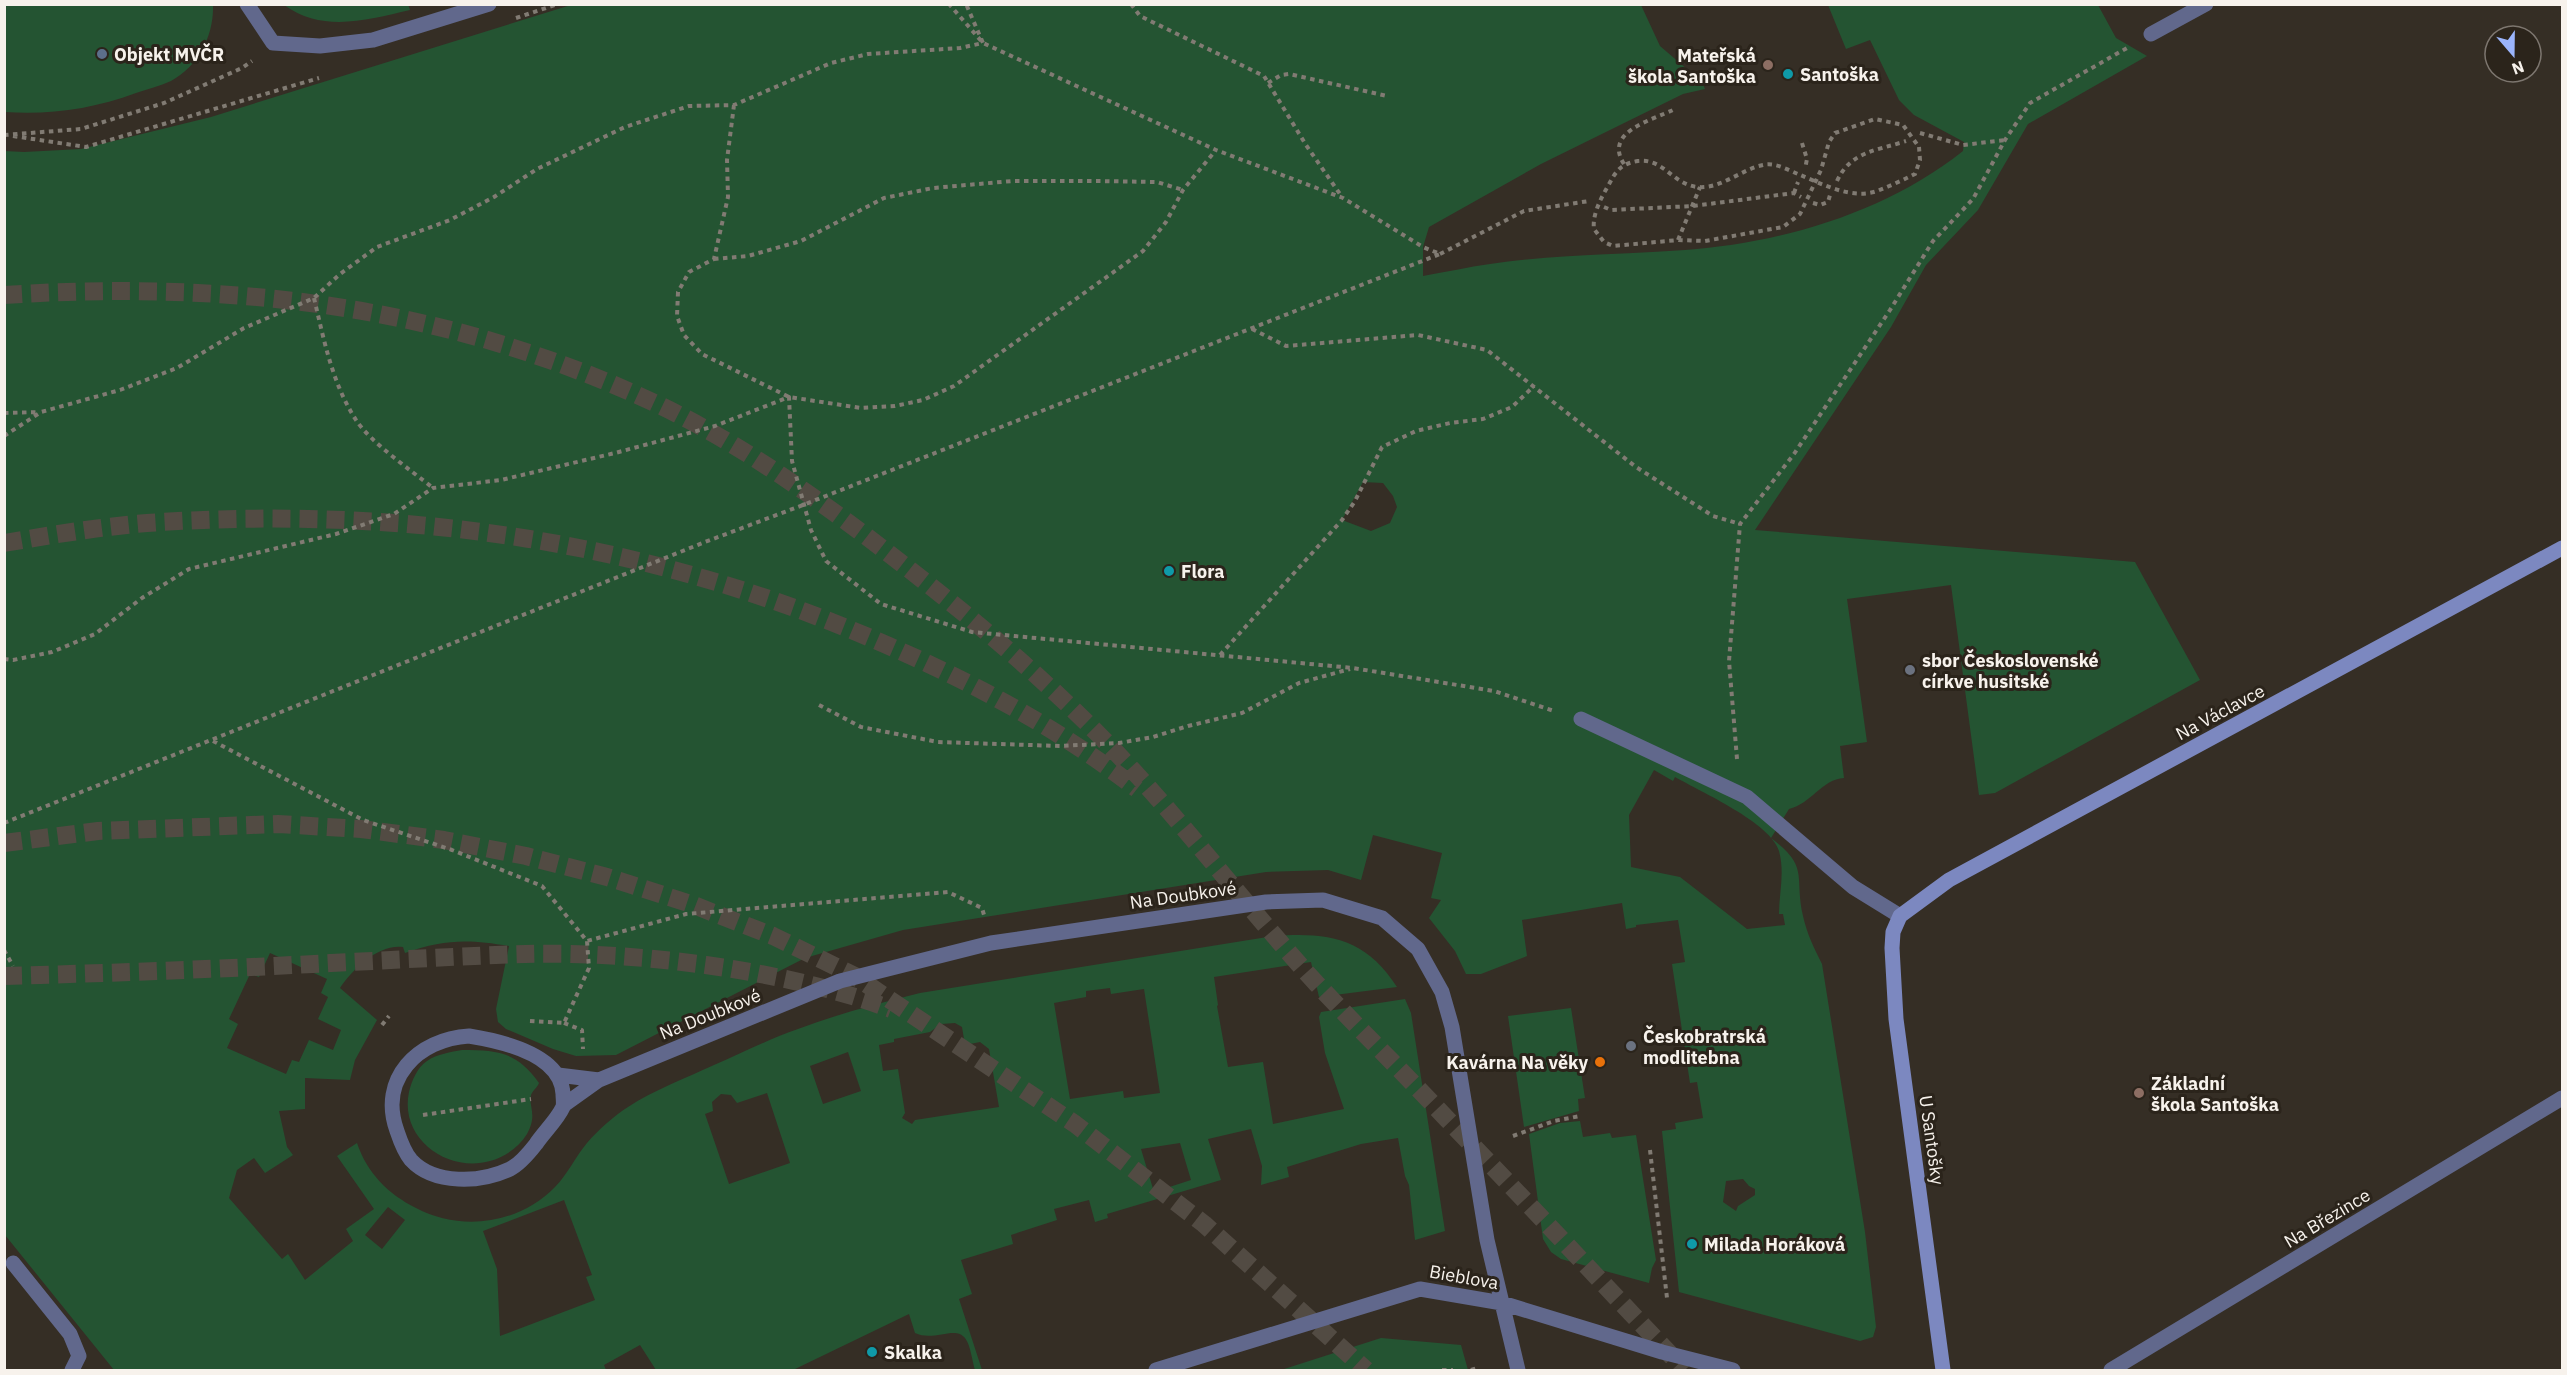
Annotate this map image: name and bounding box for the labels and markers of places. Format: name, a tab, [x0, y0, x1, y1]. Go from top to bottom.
place label: Objekt MVČR	[114, 42, 224, 66]
place label: Mateřská škola Santoška	[1628, 44, 1756, 88]
marker: Objekt MVČR	[95, 47, 109, 61]
marker: Mateřská škola Santoška	[1761, 58, 1775, 72]
place label: Santoška	[1800, 63, 1879, 86]
marker: Santoška	[1781, 67, 1795, 81]
place label: Flora	[1181, 560, 1224, 583]
marker: Flora	[1162, 564, 1176, 578]
place label: sbor Československé církve husitské	[1922, 648, 2099, 693]
marker: sbor Československé církve husitské	[1903, 663, 1917, 677]
place label: Českobratrská modlitebna	[1643, 1024, 1766, 1069]
marker: Českobratrská modlitebna	[1624, 1039, 1638, 1053]
place label: Kavárna Na věky	[1446, 1051, 1588, 1074]
marker: Kavárna Na věky	[1593, 1055, 1607, 1069]
place label: Základní škola Santoška	[2151, 1072, 2279, 1116]
marker: Základní škola Santoška	[2132, 1086, 2146, 1100]
place label: Milada Horáková	[1704, 1233, 1845, 1256]
marker: Milada Horáková	[1685, 1237, 1699, 1251]
place label: Skalka	[884, 1341, 942, 1364]
marker: Skalka	[865, 1345, 879, 1359]

